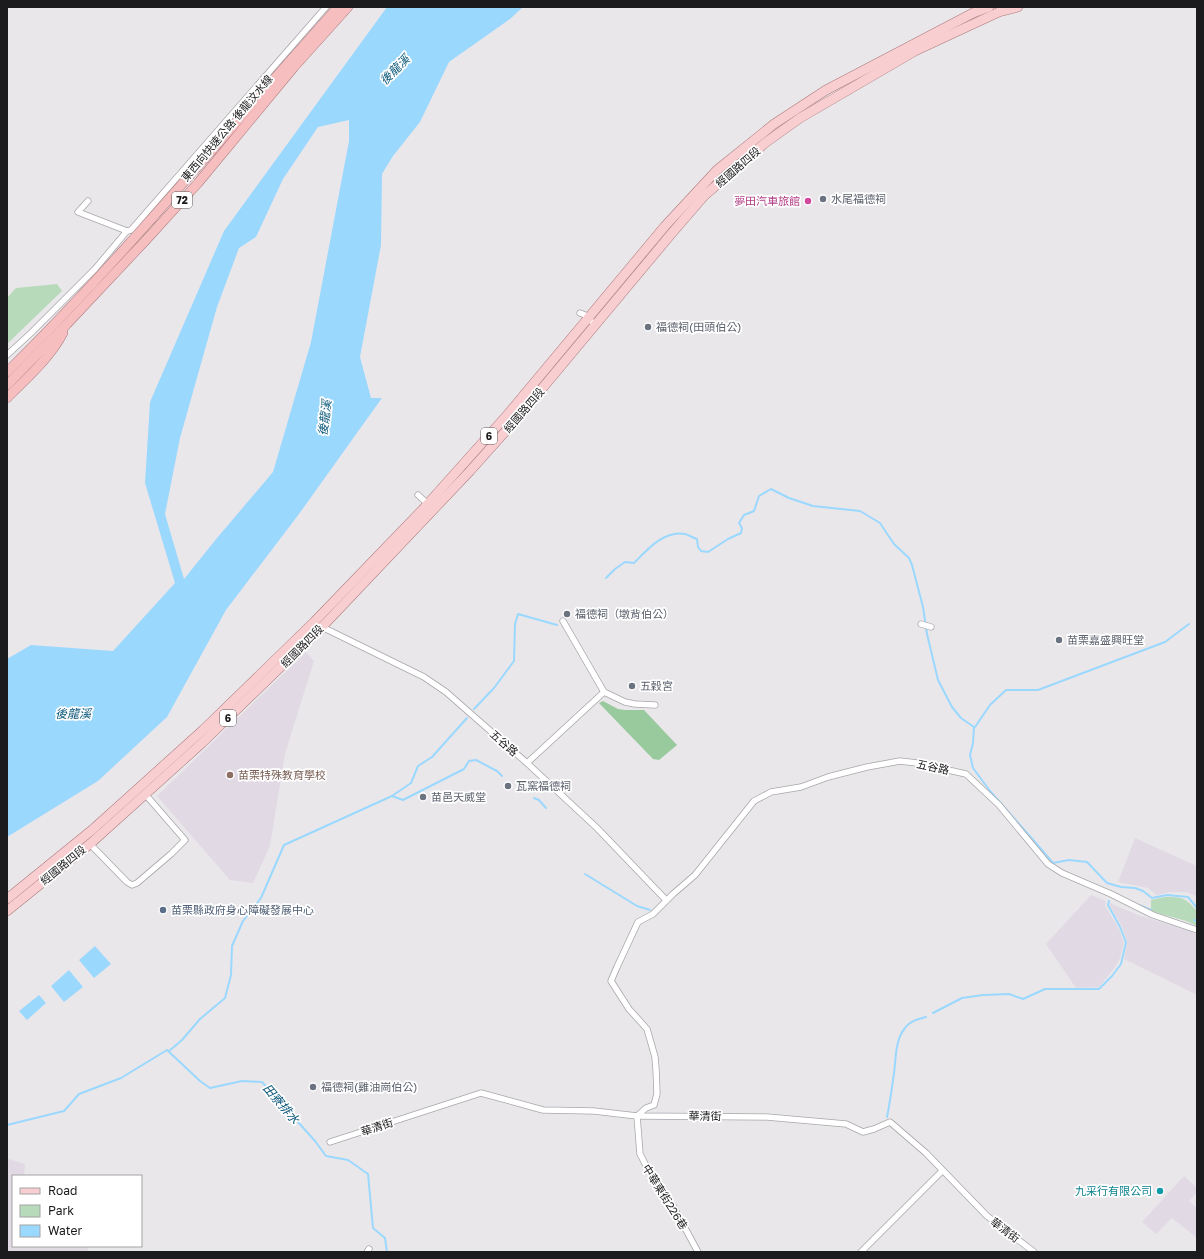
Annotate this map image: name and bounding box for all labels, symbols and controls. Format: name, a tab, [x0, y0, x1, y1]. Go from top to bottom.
water label: 後龍溪	[377, 50, 414, 88]
street label: 東西向快速公路 後龍汶水線	[178, 72, 275, 183]
street label: 經國路四段	[713, 144, 763, 190]
road number: 72	[172, 192, 192, 208]
place label: 水尾福德祠	[831, 192, 886, 205]
place label: 夢田汽車旅館	[734, 194, 800, 207]
marker: 水尾福德祠	[818, 194, 828, 204]
marker: 夢田汽車旅館	[803, 196, 813, 206]
place label: 福德祠(田頭伯公)	[656, 320, 741, 333]
marker: 福德祠(田頭伯公)	[643, 322, 653, 332]
street label: 經國路四段	[501, 385, 547, 435]
water label: 後龍溪	[315, 397, 334, 437]
road number: 6	[481, 428, 497, 444]
place label: 福德祠（墩背伯公）	[575, 607, 674, 620]
marker: 福德祠（墩背伯公）	[562, 609, 572, 619]
street label: 經國路四段	[278, 622, 326, 670]
place label: 苗栗嘉盛興旺堂	[1067, 633, 1144, 646]
marker: 苗栗嘉盛興旺堂	[1054, 635, 1064, 645]
place label: 五穀宮	[640, 679, 673, 692]
marker: 五穀宮	[627, 681, 637, 691]
water label: 後龍溪	[55, 706, 93, 721]
road number: 6	[220, 710, 236, 726]
street label: 五谷路	[488, 727, 521, 758]
street label: 五谷路	[916, 757, 951, 776]
place label: 苗栗特殊教育學校	[238, 768, 326, 781]
marker: 苗栗特殊教育學校	[225, 770, 235, 780]
place label: 瓦窯福德祠	[516, 779, 571, 792]
marker: 瓦窯福德祠	[503, 781, 513, 791]
place label: 苗邑天威堂	[431, 790, 486, 803]
marker: 苗邑天威堂	[418, 792, 428, 802]
street label: 經國路四段	[37, 842, 88, 887]
place label: 苗栗縣政府身心障礙發展中心	[171, 903, 314, 916]
marker: 苗栗縣政府身心障礙發展中心	[158, 905, 168, 915]
place label: 福德祠(雞油崗伯公)	[321, 1080, 417, 1093]
water label: 田寮排水	[260, 1081, 303, 1127]
marker: 福德祠(雞油崗伯公)	[308, 1082, 318, 1092]
street label: 華清街	[688, 1109, 722, 1122]
street label: 華清街	[359, 1115, 395, 1138]
street label: 中華東街226巷	[640, 1162, 691, 1232]
legend	[12, 1175, 142, 1247]
text: Road	[48, 1183, 77, 1198]
place label: 九采行有限公司	[1075, 1184, 1152, 1197]
marker: 九采行有限公司	[1155, 1186, 1165, 1196]
text: Park	[48, 1203, 74, 1218]
street label: 華清街	[988, 1214, 1022, 1245]
text: Water	[48, 1223, 82, 1238]

